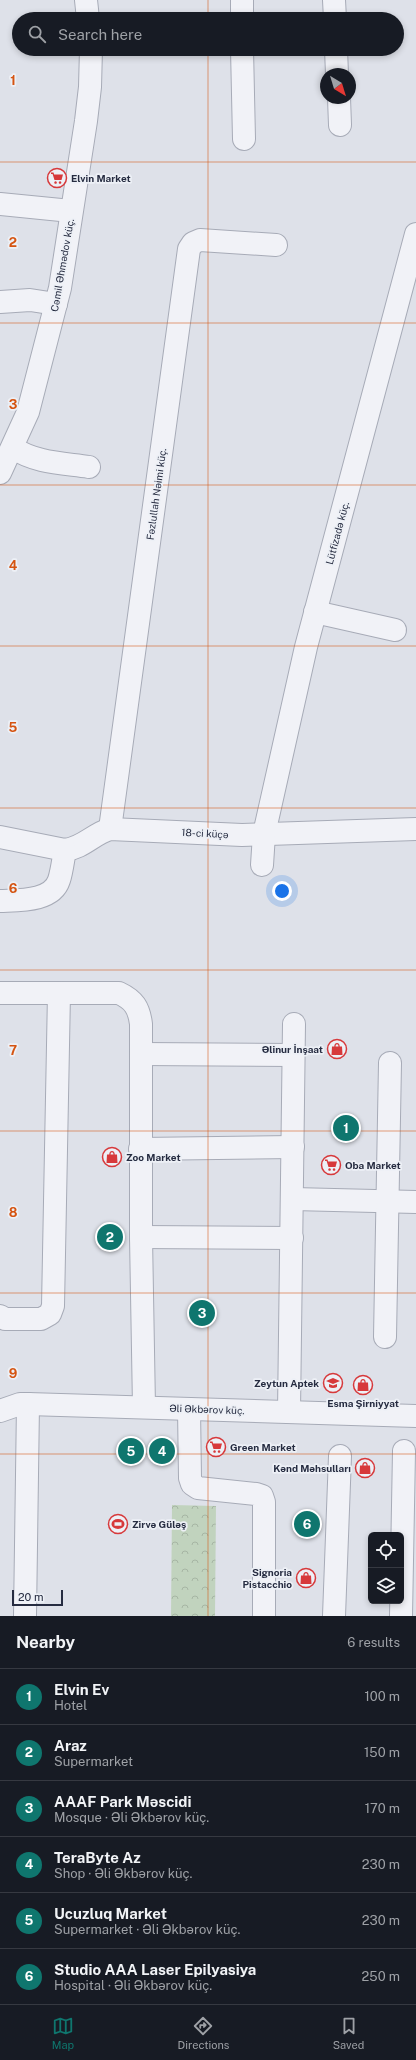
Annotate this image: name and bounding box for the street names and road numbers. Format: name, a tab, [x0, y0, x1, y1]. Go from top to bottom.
street label: Cəmil Əhmədov küç.	[48, 217, 76, 313]
street label: Fəzlullah Nəimi küç.	[144, 447, 168, 541]
street label: Lütfizadə küç.	[323, 500, 351, 566]
street label: 18-ci küçə	[181, 826, 229, 840]
street label: Əli Əkbərov küç.	[169, 1402, 245, 1416]

